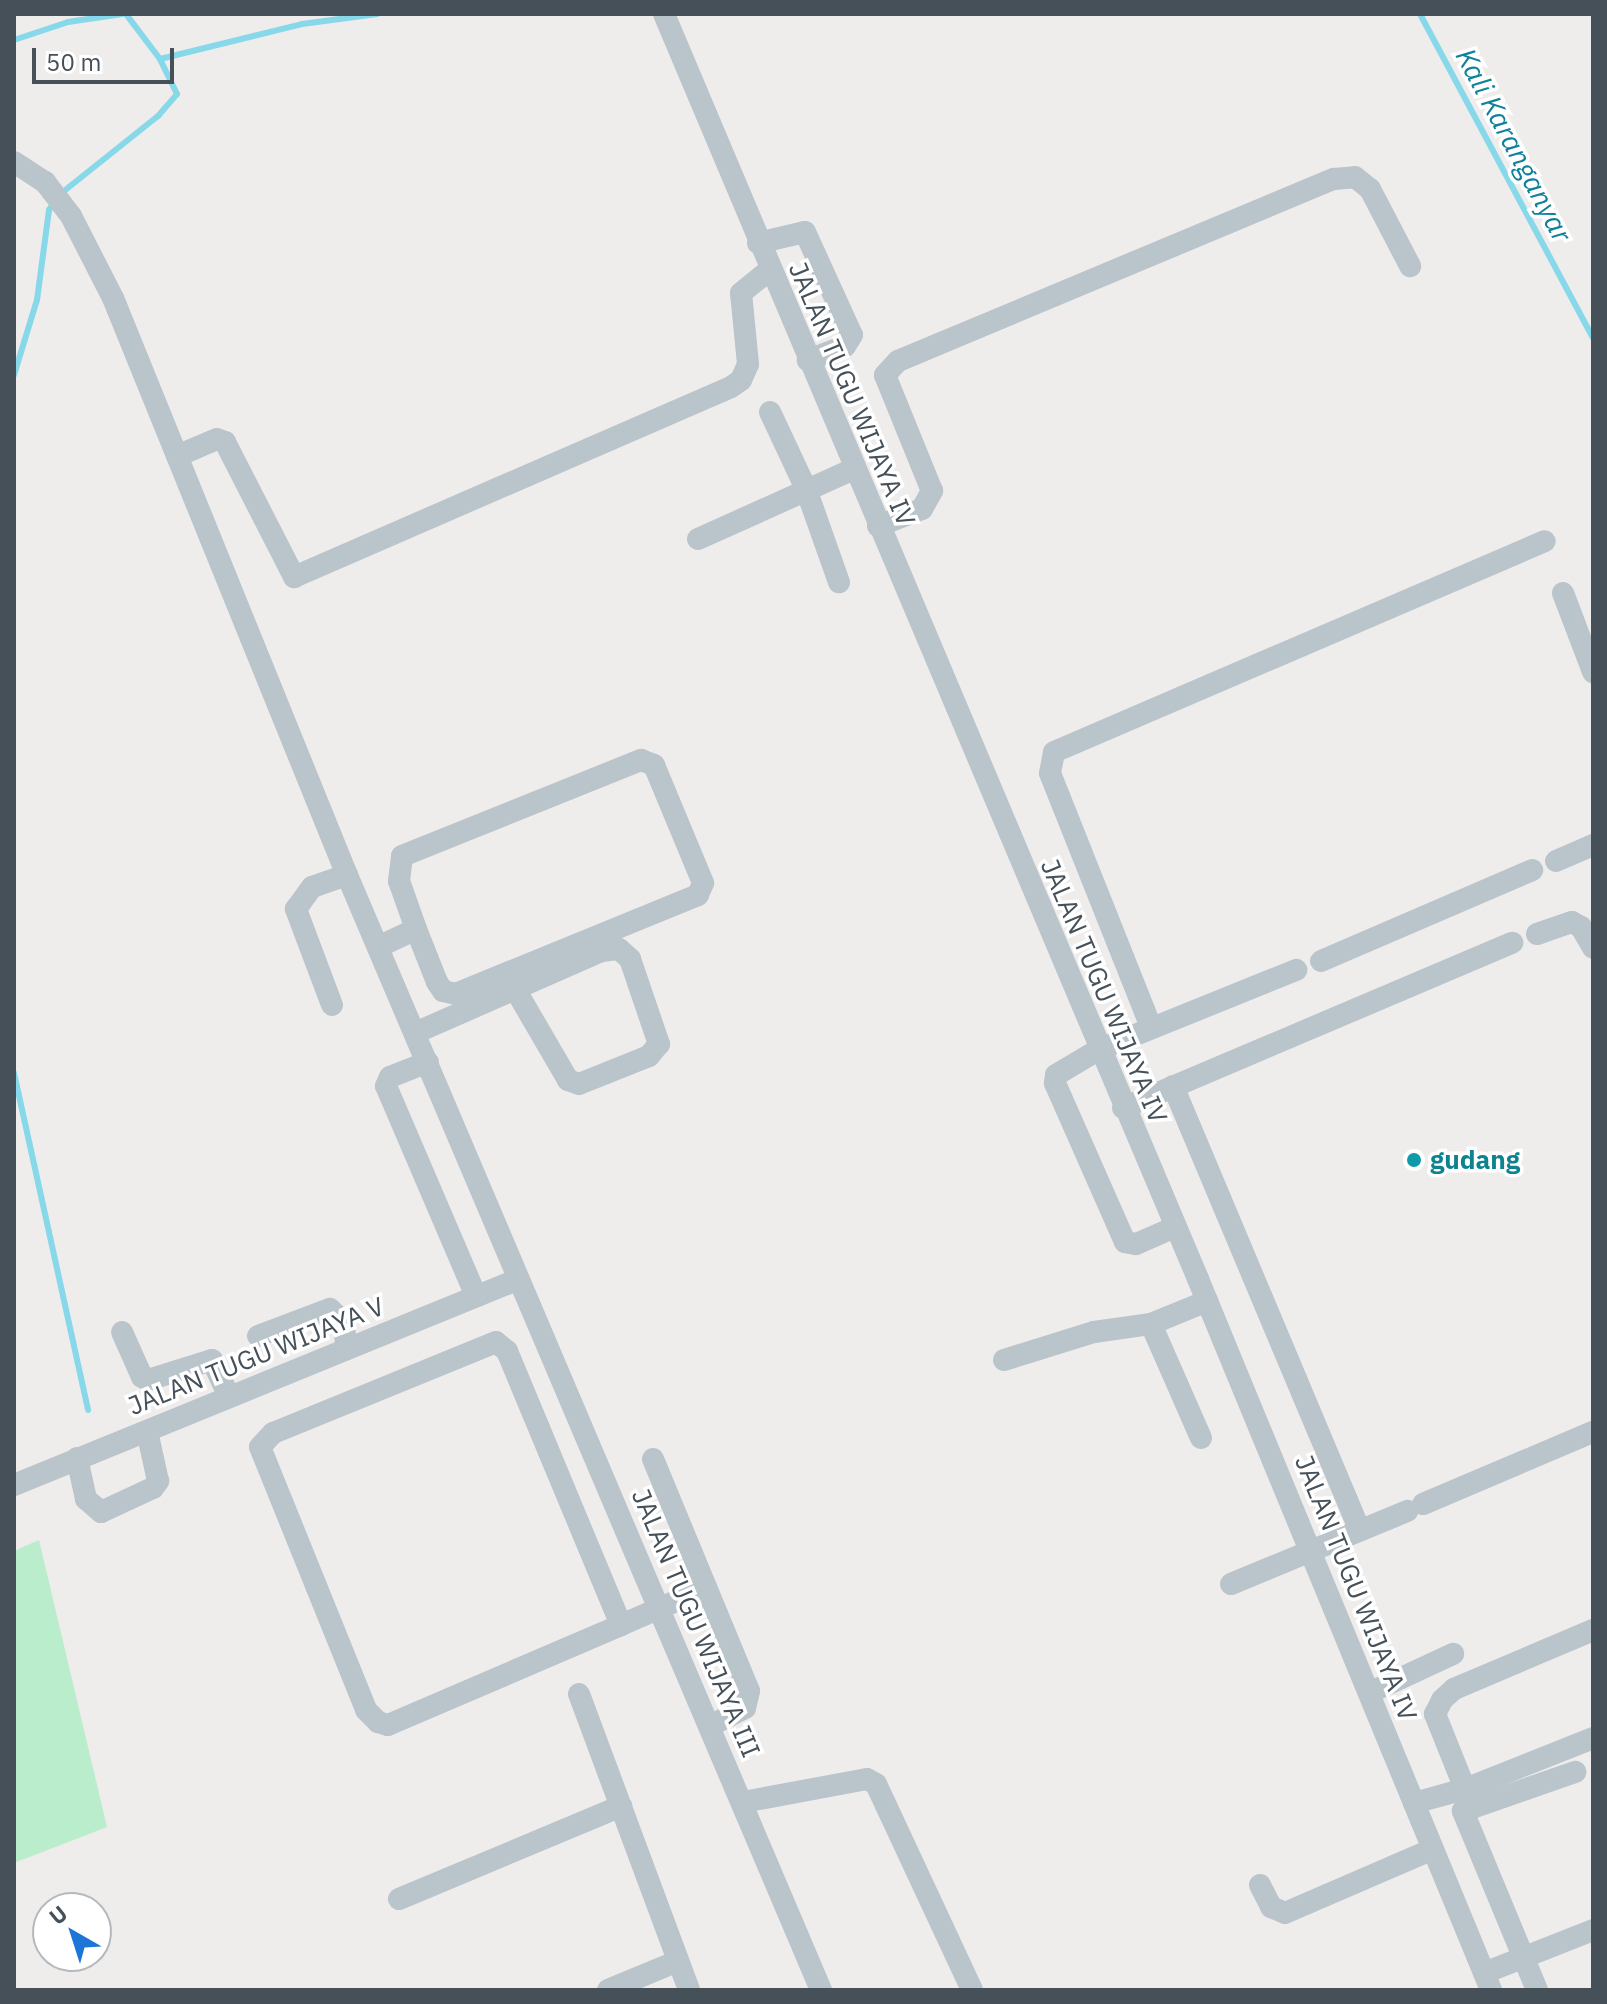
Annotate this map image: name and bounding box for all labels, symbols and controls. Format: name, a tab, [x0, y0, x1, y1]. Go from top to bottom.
scale bar	[36, 32, 178, 82]
water label: Kali Karanganyar	[1449, 43, 1579, 247]
text: 50 m	[46, 46, 101, 78]
street label: JALAN TUGU WIJAYA IV	[782, 257, 922, 531]
street label: JALAN TUGU WIJAYA IV	[1034, 854, 1174, 1128]
place label: gudang	[1430, 1144, 1520, 1176]
marker: gudang	[1405, 1151, 1423, 1169]
street label: JALAN TUGU WIJAYA V	[123, 1290, 389, 1422]
street label: JALAN TUGU WIJAYA IV	[1288, 1451, 1424, 1725]
street label: JALAN TUGU WIJAYA III	[625, 1484, 767, 1762]
north arrow	[32, 1892, 112, 1972]
text: U	[43, 1898, 73, 1931]

